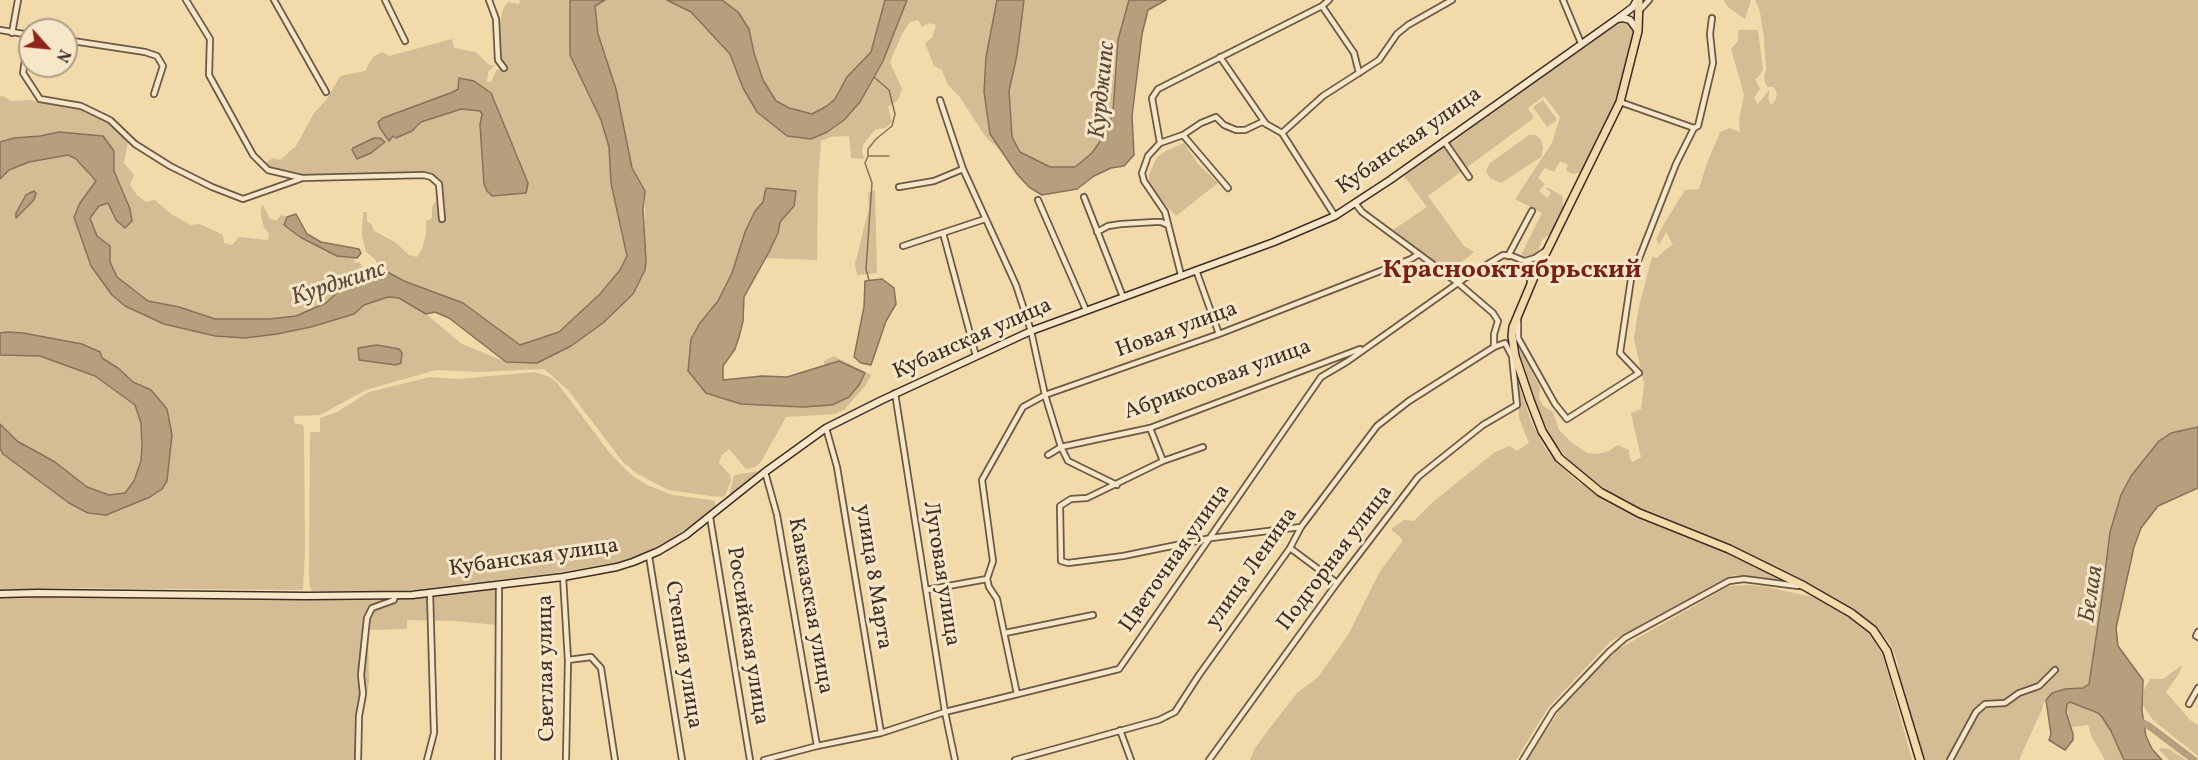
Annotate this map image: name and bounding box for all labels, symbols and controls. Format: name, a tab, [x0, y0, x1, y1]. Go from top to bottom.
north arrow	[18, 18, 78, 78]
water label: Курджипс	[1085, 40, 1123, 140]
text: N	[50, 45, 75, 65]
street label: Кубанская улица	[1332, 82, 1488, 202]
water label: Курджипс	[288, 256, 390, 314]
district label: Краснооктябрьский	[1382, 256, 1642, 288]
street label: Кубанская улица	[890, 293, 1056, 387]
street label: Новая улица	[1113, 297, 1241, 365]
street label: Абрикосовая улица	[1121, 335, 1315, 427]
street label: Цветочная улица	[1115, 480, 1237, 638]
street label: Подгорная улица	[1273, 481, 1399, 637]
street label: Луговая улица	[916, 500, 964, 648]
street label: улица 8 Марта	[848, 503, 896, 651]
street label: улица Ленина	[1201, 503, 1305, 635]
street label: Кавказская улица	[780, 516, 838, 696]
street label: Кубанская улица	[448, 534, 620, 584]
street label: Российская улица	[719, 545, 773, 727]
water label: Белая	[2074, 564, 2112, 624]
street label: Степная улица	[657, 579, 707, 731]
street label: Светлая улица	[534, 594, 562, 742]

